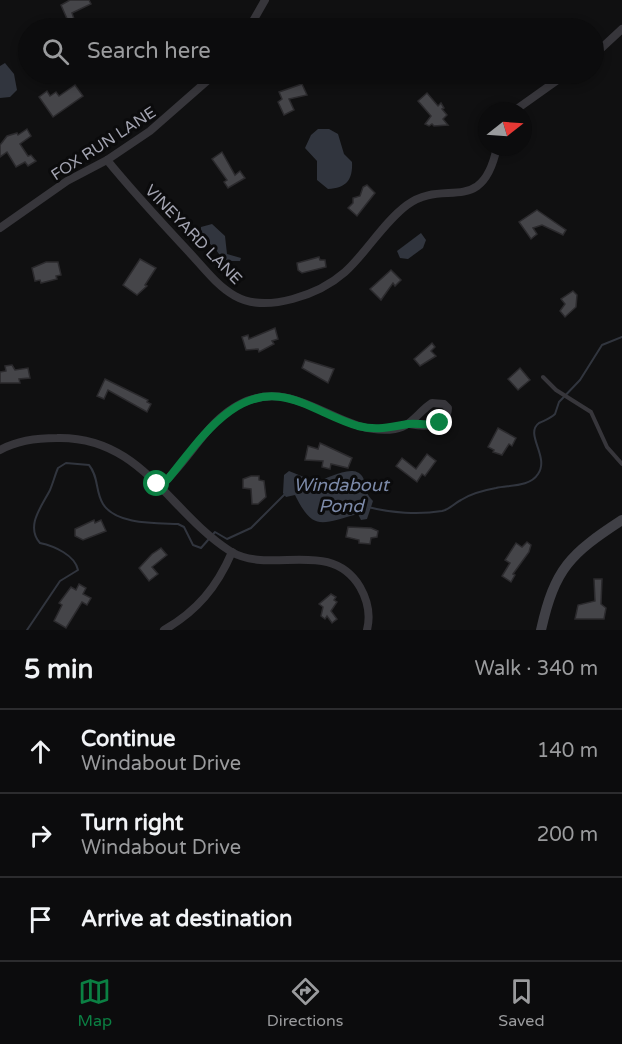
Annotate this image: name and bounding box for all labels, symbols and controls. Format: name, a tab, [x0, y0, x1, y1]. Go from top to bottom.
search box	[18, 18, 604, 84]
icon: search	[39, 35, 72, 68]
text: Search here	[87, 38, 211, 64]
street label: FOX RUN LANE	[47, 102, 160, 185]
north arrow	[478, 102, 532, 156]
street label: VINEYARD LANE	[140, 180, 246, 289]
route end	[426, 409, 452, 435]
route start	[143, 470, 169, 496]
water label: Windabout Pond	[293, 474, 391, 517]
text: 5 min	[24, 654, 93, 685]
text: Walk · 340 m	[475, 657, 598, 681]
text: Continue	[81, 726, 176, 752]
icon: ahead	[24, 735, 57, 768]
text: 140 m	[537, 739, 598, 763]
text: Windabout Drive	[81, 752, 241, 776]
text: Turn right	[81, 810, 183, 836]
icon: right	[24, 819, 57, 852]
text: 200 m	[537, 823, 598, 847]
text: Windabout Drive	[81, 836, 241, 860]
icon: arrive	[24, 903, 57, 936]
text: Arrive at destination	[81, 906, 292, 932]
tab: Map	[77, 975, 112, 1031]
tab: Directions	[267, 975, 343, 1031]
tab: Saved	[498, 975, 545, 1031]

